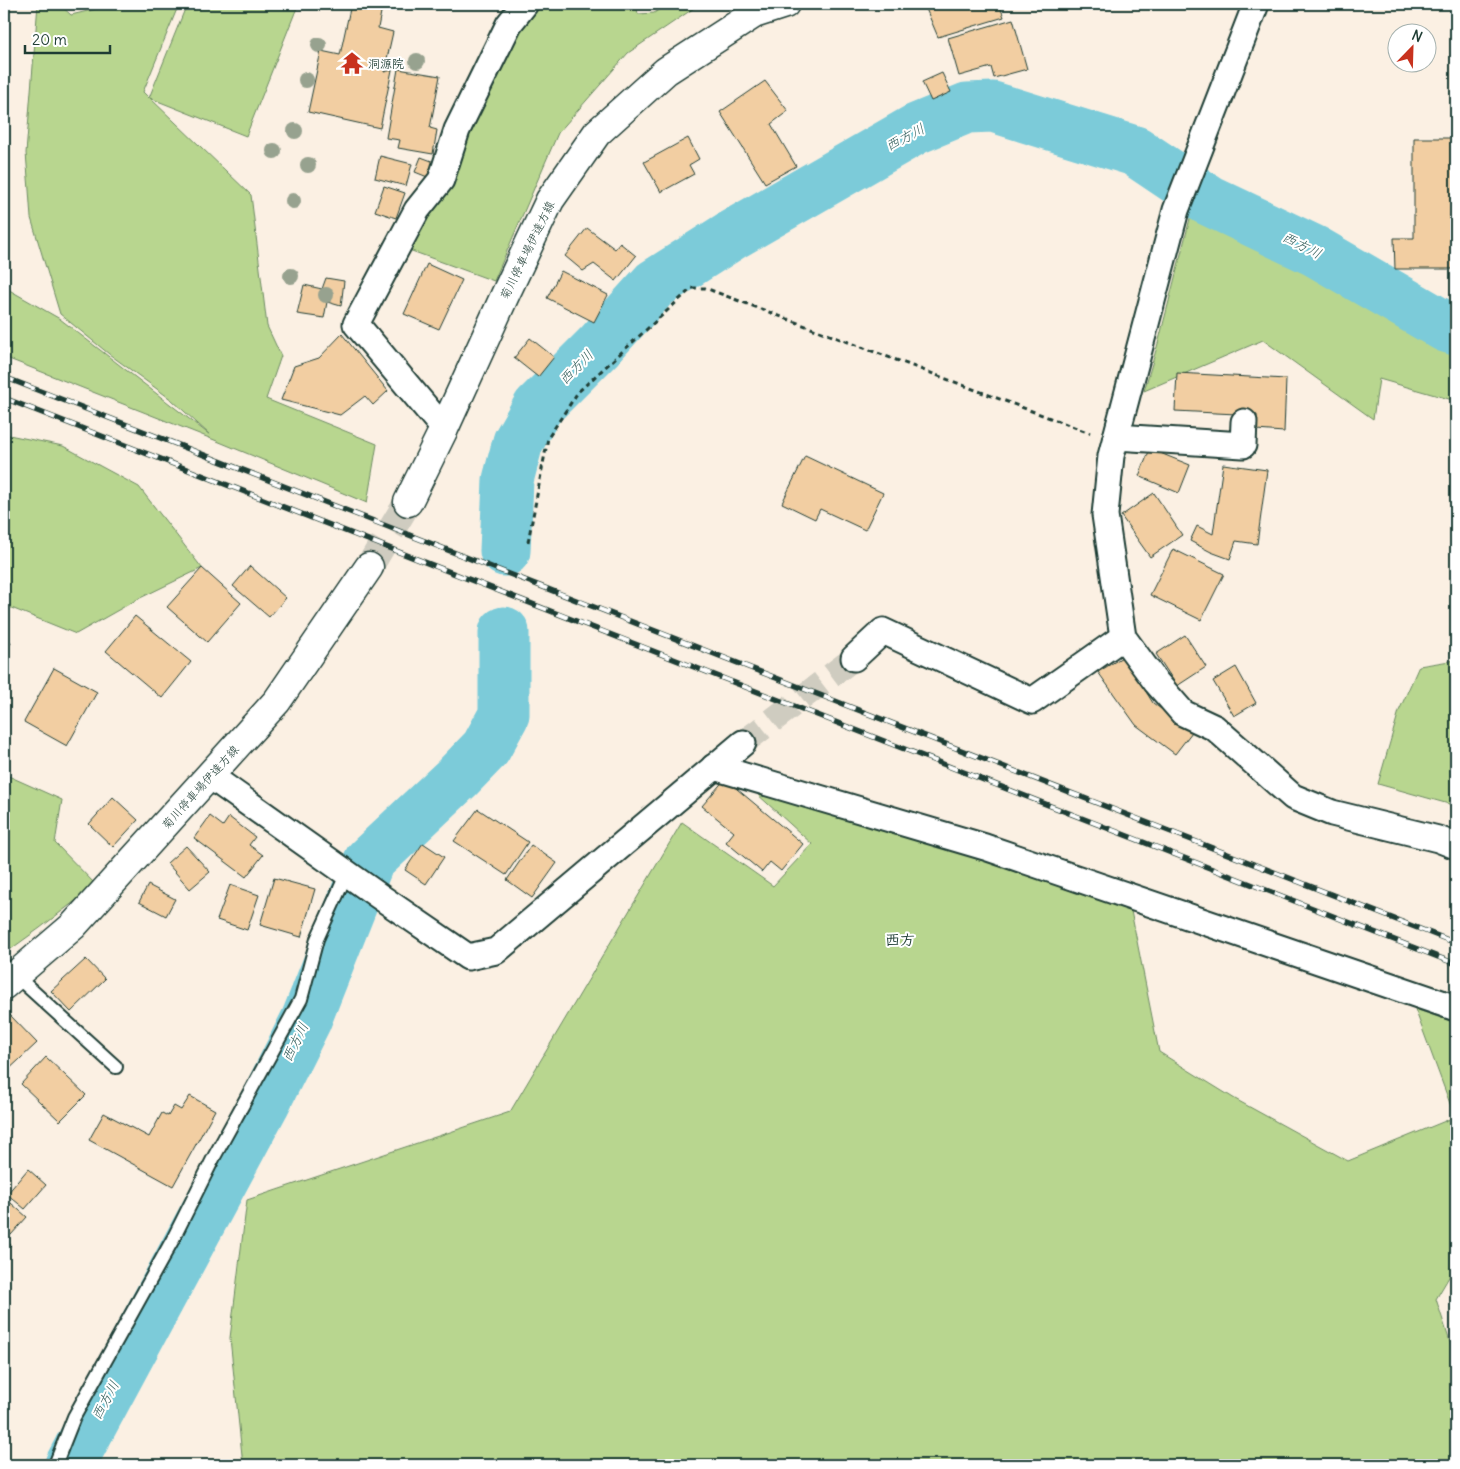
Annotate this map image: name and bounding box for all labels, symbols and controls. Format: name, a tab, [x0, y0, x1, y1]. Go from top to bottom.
scale bar	[25, 22, 110, 54]
north arrow	[1388, 22, 1438, 72]
text: N	[1409, 26, 1425, 46]
text: 20 m	[32, 30, 67, 49]
temple icon: 洞源院	[339, 50, 365, 76]
place label: 洞源院	[368, 56, 404, 71]
water label: 西方川	[882, 119, 928, 155]
street label: 菊川停車場伊達方線	[497, 198, 557, 302]
water label: 西方川	[1279, 227, 1325, 263]
water label: 西方川	[555, 346, 597, 388]
street label: 菊川停車場伊達方線	[158, 742, 242, 832]
district label: 西方	[885, 930, 915, 949]
water label: 西方川	[278, 1019, 312, 1065]
water label: 西方川	[87, 1377, 123, 1423]

